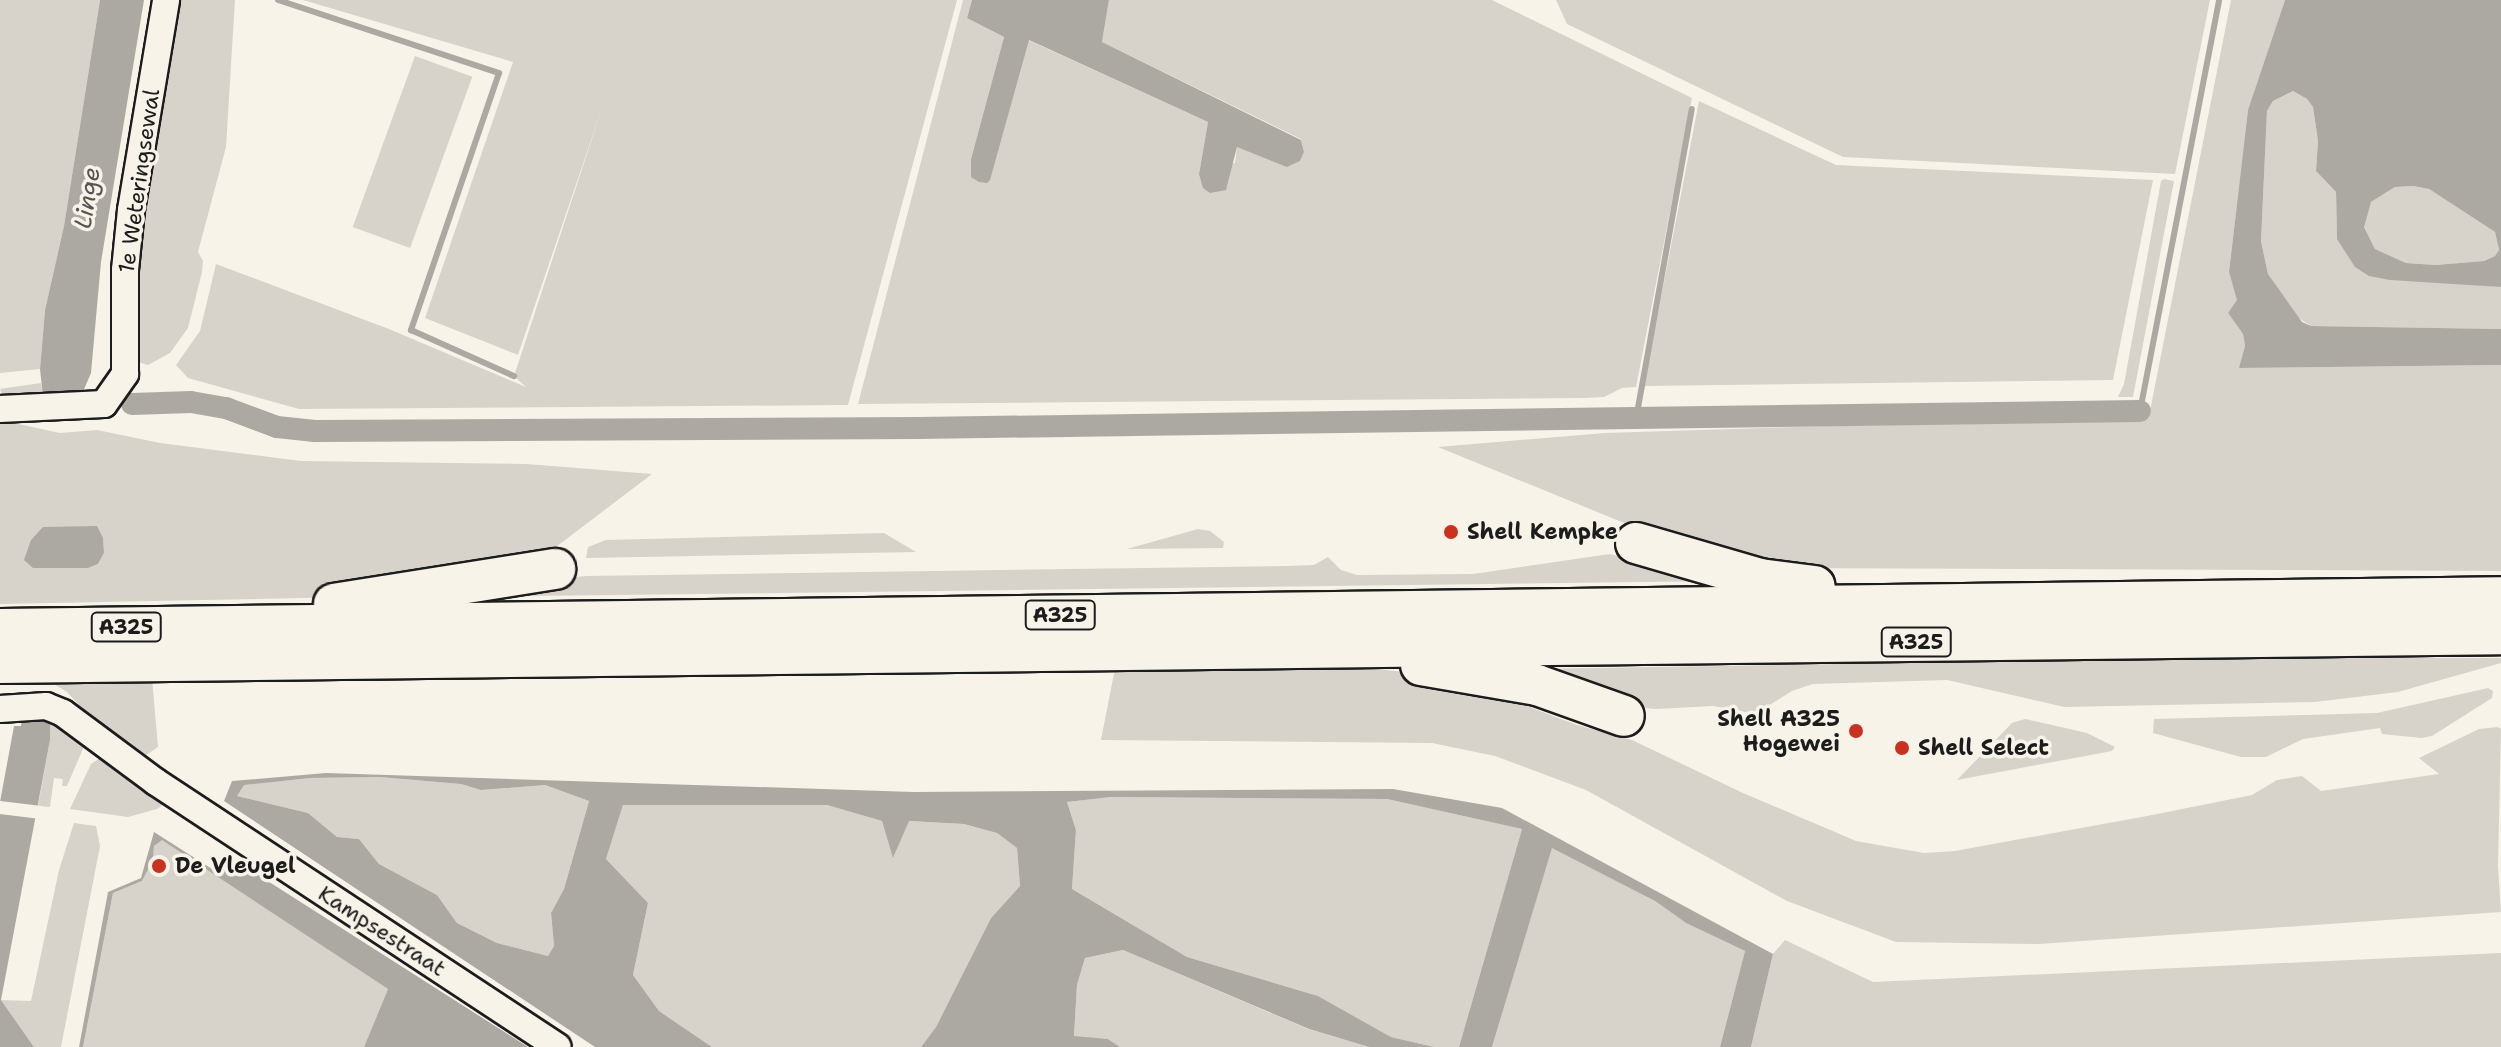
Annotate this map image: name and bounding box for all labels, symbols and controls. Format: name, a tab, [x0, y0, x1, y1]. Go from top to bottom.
street label: 1e Weteringsewal	[113, 87, 165, 275]
water label: Linge	[69, 165, 107, 231]
place label: Shell Kempke	[1467, 519, 1618, 545]
marker: Shell Kempke	[1442, 523, 1460, 541]
road number: A325	[1024, 599, 1096, 631]
road number: A325	[90, 611, 162, 643]
road number: A325	[1880, 626, 1952, 658]
place label: Shell A325 Hogewei	[1717, 705, 1840, 756]
marker: Shell A325 Hogewei	[1847, 722, 1865, 740]
place label: Shell Select	[1918, 735, 2049, 761]
marker: Shell Select	[1893, 739, 1911, 757]
place label: De Vleugel	[175, 853, 296, 879]
marker: De Vleugel	[150, 857, 168, 875]
street label: Kampsestraat	[313, 880, 451, 982]

